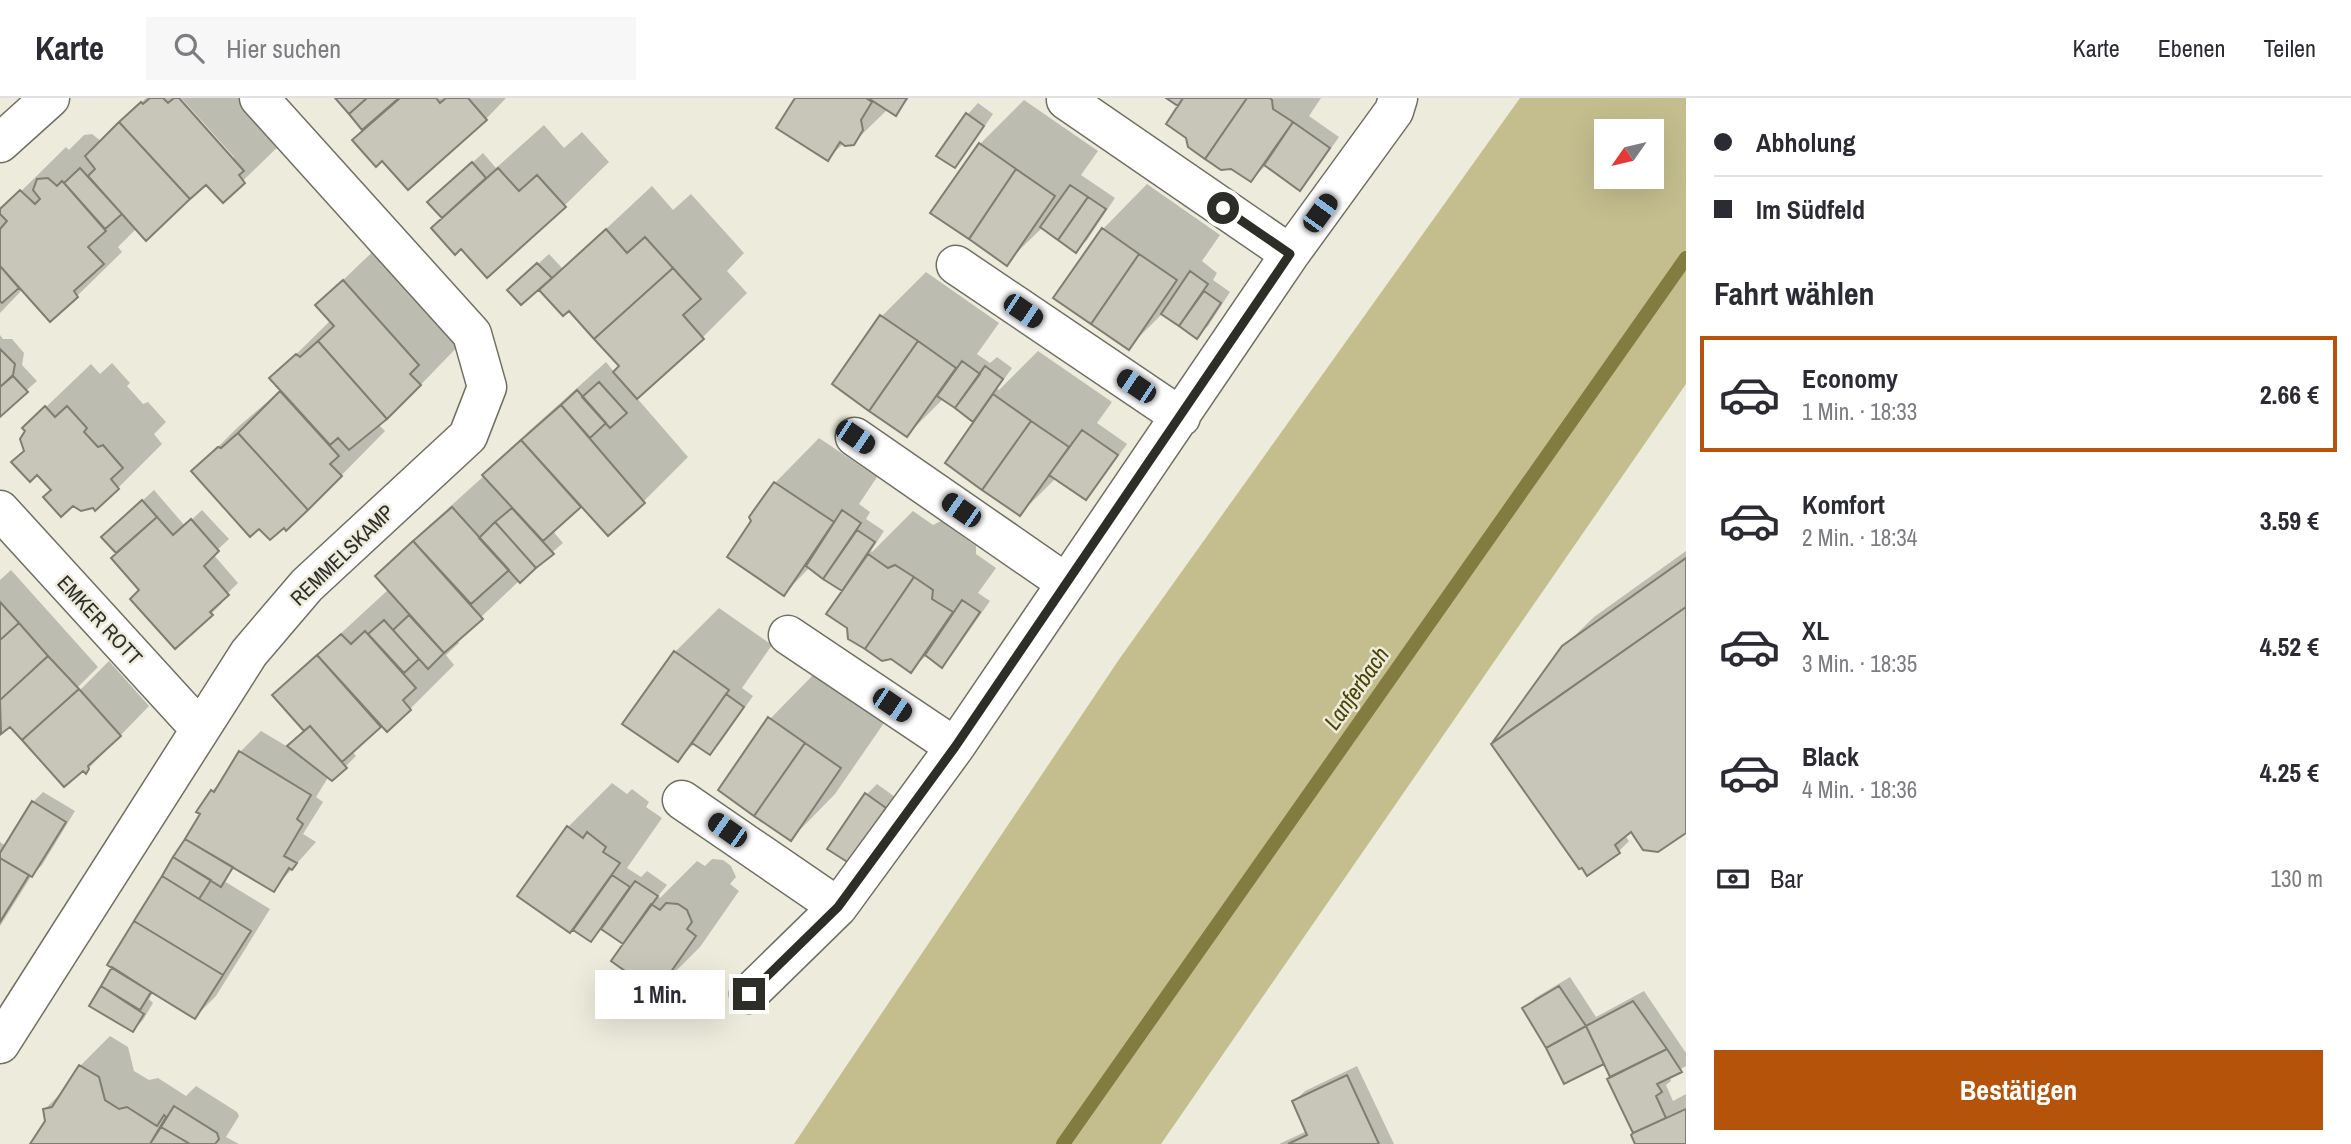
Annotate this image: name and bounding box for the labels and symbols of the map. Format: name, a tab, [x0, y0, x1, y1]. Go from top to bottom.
north arrow	[1594, 119, 1664, 189]
car	[1300, 190, 1341, 236]
route start	[1207, 192, 1239, 224]
car	[1000, 291, 1047, 331]
car	[1113, 366, 1160, 406]
car	[832, 417, 879, 457]
car	[938, 489, 985, 531]
street label: REMMELSKAMP	[284, 498, 400, 612]
street label: EMKER ROTT	[51, 569, 149, 672]
water label: Lanferbach	[1316, 640, 1396, 736]
car	[869, 685, 916, 725]
car	[704, 809, 751, 851]
callout: 1 Min.	[595, 970, 724, 1018]
route end	[733, 978, 765, 1010]

